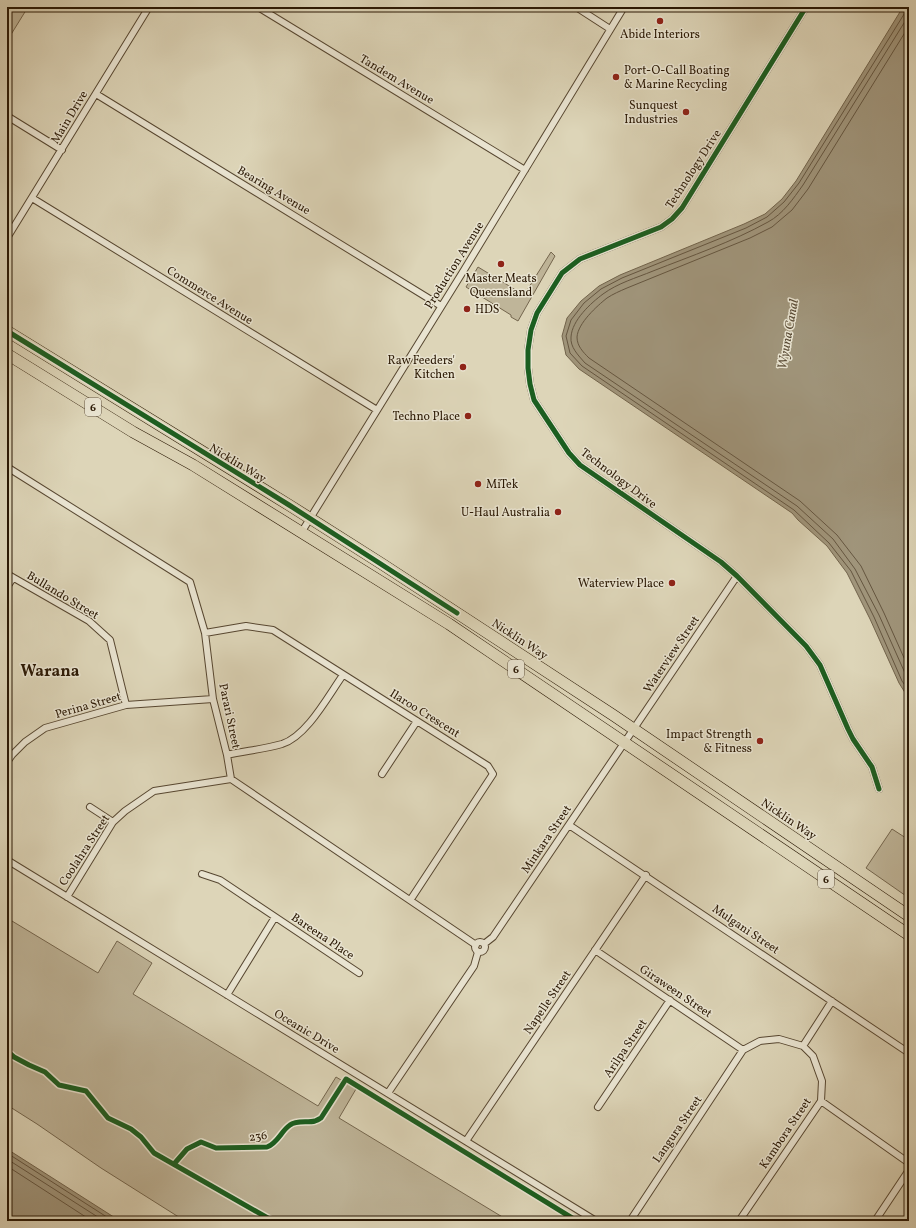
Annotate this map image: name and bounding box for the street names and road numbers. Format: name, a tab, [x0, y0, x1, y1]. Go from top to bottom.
street label: Tandem Avenue	[356, 51, 437, 109]
street label: Main Drive	[48, 88, 92, 147]
street label: Technology Drive	[662, 127, 726, 212]
street label: Bearing Avenue	[234, 163, 313, 219]
street label: Production Avenue	[421, 218, 488, 312]
street label: Commerce Avenue	[163, 263, 256, 329]
road number: 6	[85, 398, 101, 416]
street label: Nicklin Way	[206, 441, 269, 487]
street label: Technology Drive	[577, 445, 660, 513]
street label: Bullando Street	[23, 568, 102, 624]
street label: Waterview Street	[640, 613, 704, 696]
street label: Nicklin Way	[488, 616, 551, 664]
road number: 6	[508, 660, 524, 678]
street label: Parari Street	[214, 682, 244, 750]
street label: Ilaroo Crescent	[386, 686, 463, 742]
street label: Perina Street	[53, 689, 123, 723]
street label: Nicklin Way	[758, 795, 820, 845]
street label: Minkara Street	[518, 802, 576, 877]
street label: Coolahra Street	[56, 812, 114, 889]
road number: 6	[818, 870, 834, 888]
street label: Mulgani Street	[709, 901, 782, 958]
street label: Bareena Place	[288, 910, 357, 964]
street label: Giraween Street	[636, 962, 715, 1022]
street label: Napelle Street	[520, 967, 575, 1038]
street label: Oceanic Drive	[271, 1006, 342, 1058]
street label: Arilpa Street	[600, 1016, 651, 1081]
street label: Langura Street	[649, 1093, 706, 1166]
street label: Kambora Street	[756, 1095, 816, 1172]
street label: 236	[248, 1128, 268, 1146]

